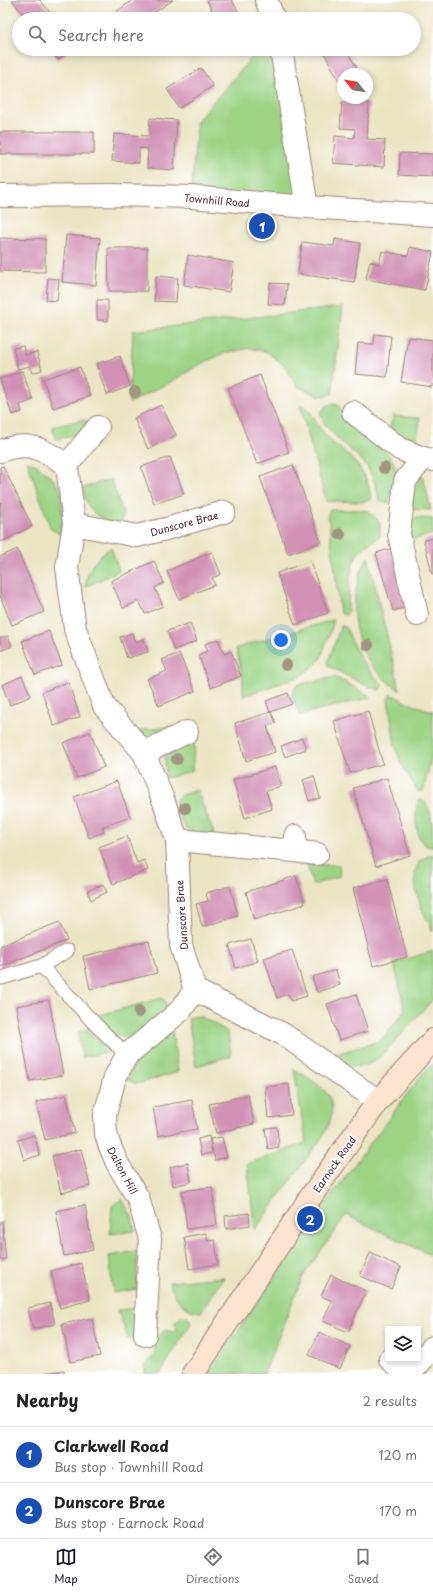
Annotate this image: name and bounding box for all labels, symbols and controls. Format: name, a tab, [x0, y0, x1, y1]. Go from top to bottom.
search box	[12, 12, 421, 56]
icon: search	[26, 23, 48, 45]
text: Search here	[58, 23, 144, 46]
north arrow	[337, 68, 373, 104]
street label: Townhill Road	[184, 190, 251, 210]
pin: 1	[249, 211, 275, 241]
street label: Dunscore Brae	[148, 507, 220, 539]
your location	[271, 630, 291, 650]
street label: Dunscore Brae	[171, 880, 191, 950]
street label: Earnock Road	[309, 1133, 359, 1195]
street label: Dalton Hill	[104, 1144, 142, 1197]
pin: 2	[297, 1204, 323, 1234]
map controls	[385, 1326, 421, 1362]
button: layers	[385, 1326, 421, 1362]
text: Nearby	[16, 1387, 78, 1413]
text: 2 results	[363, 1391, 417, 1410]
text: Clarkwell Road	[54, 1434, 169, 1457]
text: 1	[26, 1445, 32, 1464]
text: 120 m	[378, 1445, 417, 1464]
text: Bus stop · Townhill Road	[54, 1457, 204, 1476]
text: Dunscore Brae	[54, 1490, 165, 1513]
text: 2	[24, 1501, 34, 1520]
text: 170 m	[379, 1501, 417, 1520]
text: Bus stop · Earnock Road	[54, 1513, 204, 1532]
tab: Map	[54, 1546, 78, 1587]
tab: Directions	[186, 1546, 239, 1587]
tab: Saved	[348, 1546, 379, 1587]

